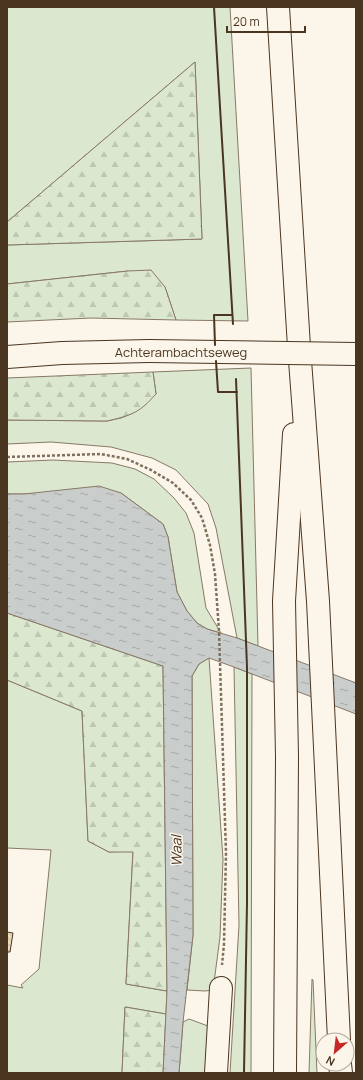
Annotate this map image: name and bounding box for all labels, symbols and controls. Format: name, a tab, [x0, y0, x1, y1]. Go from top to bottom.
scale bar	[227, 8, 305, 34]
text: 20 m	[233, 13, 260, 30]
street label: Achterambachtseweg	[115, 343, 247, 361]
water label: Waal	[166, 833, 186, 867]
north arrow	[315, 1032, 355, 1072]
text: N	[323, 1053, 337, 1070]

